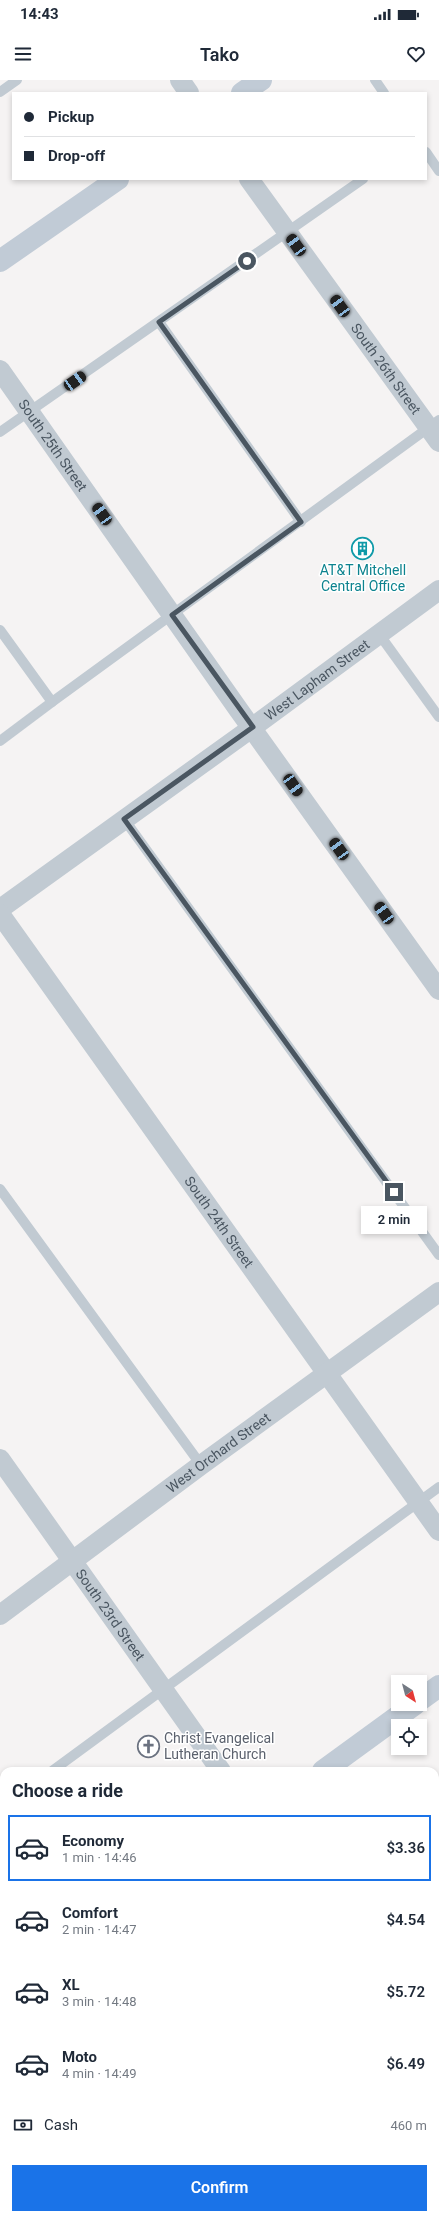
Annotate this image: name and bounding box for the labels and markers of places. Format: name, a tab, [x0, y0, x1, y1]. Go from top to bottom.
building icon: AT&T Mitchell Central Office	[350, 535, 376, 561]
place label: AT&T Mitchell Central Office	[320, 562, 406, 594]
place label: Christ Evangelical Lutheran Church	[164, 1730, 275, 1762]
church icon: Christ Evangelical Lutheran Church	[135, 1733, 161, 1759]

